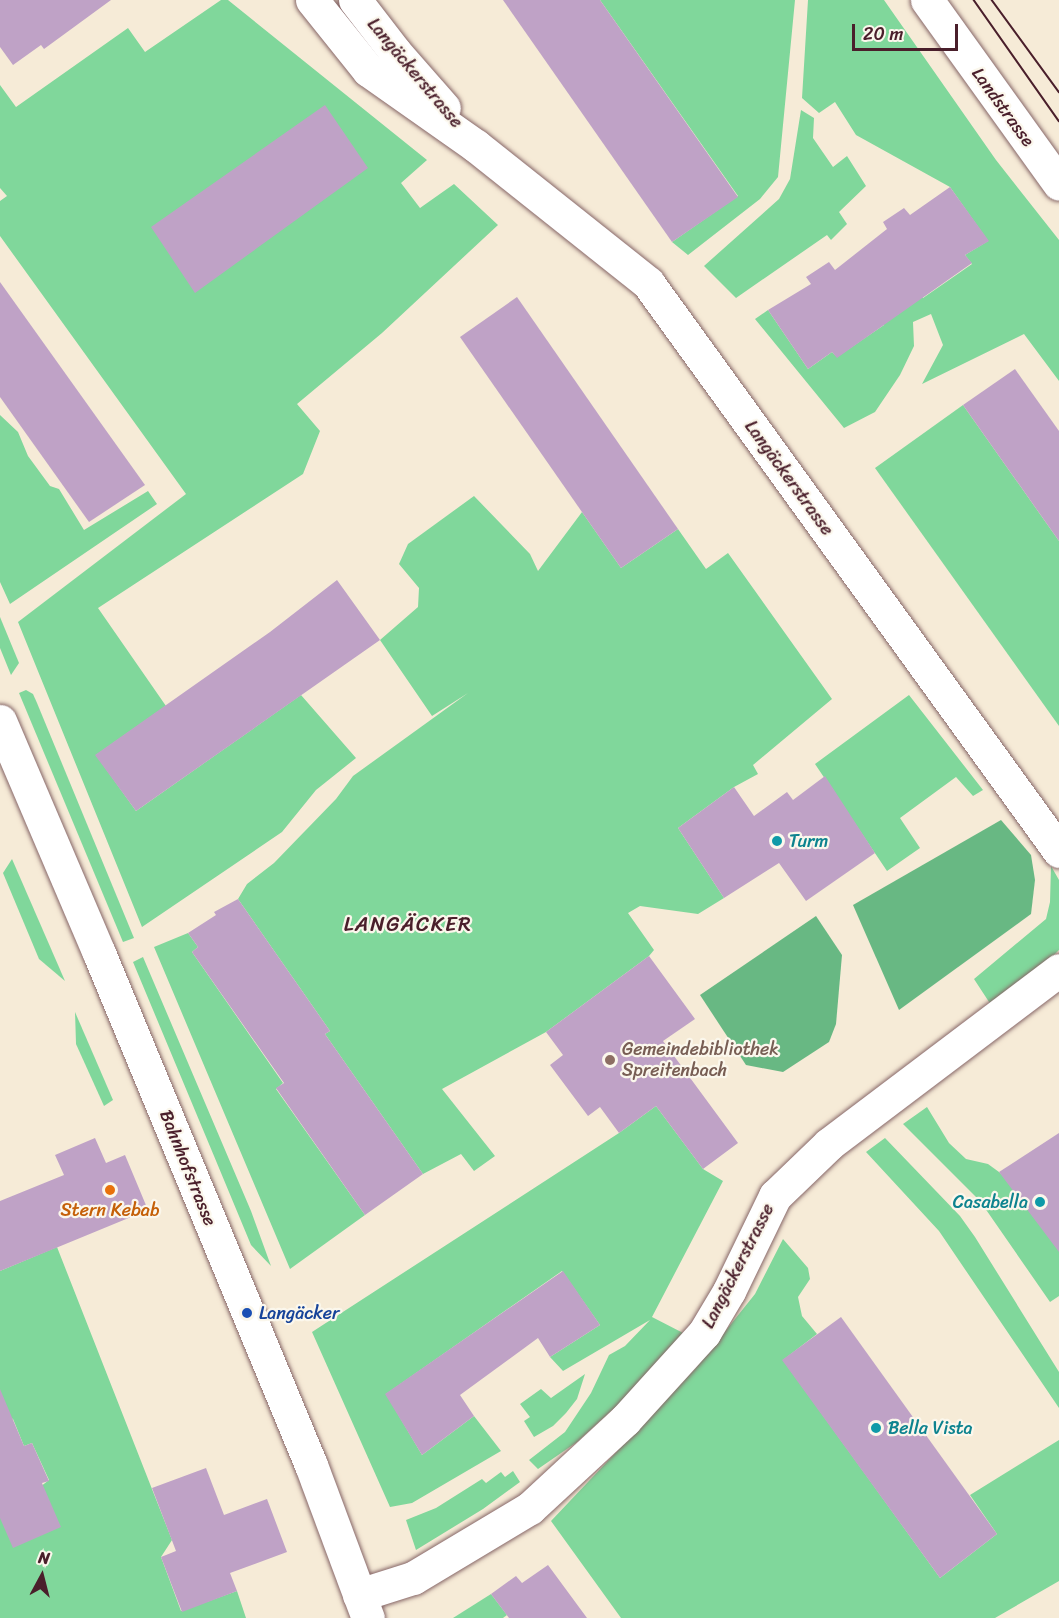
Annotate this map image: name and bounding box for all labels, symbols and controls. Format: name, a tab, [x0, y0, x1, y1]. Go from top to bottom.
scale bar	[855, 12, 962, 50]
street label: Langäckerstrasse	[363, 14, 467, 132]
text: 20 m	[863, 18, 903, 50]
street label: Landstrasse	[967, 63, 1039, 151]
street label: Langäckerstrasse	[740, 416, 838, 540]
place label: Turm	[789, 830, 828, 852]
marker: Turm	[770, 834, 784, 848]
district label: LANGÄCKER	[344, 911, 472, 937]
place label: Gemeindebibliothek Spreitenbach	[622, 1039, 779, 1082]
marker: Gemeindebibliothek Spreitenbach	[603, 1053, 617, 1067]
street label: Bahnhofstrasse	[155, 1107, 221, 1229]
marker: Stern Kebab	[103, 1183, 117, 1197]
place label: Casabella	[953, 1191, 1028, 1213]
marker: Casabella	[1033, 1195, 1047, 1209]
place label: Stern Kebab	[61, 1199, 159, 1221]
street label: Langäckerstrasse	[697, 1200, 779, 1332]
place label: Langäcker	[259, 1302, 339, 1324]
marker: Langäcker	[240, 1306, 254, 1320]
place label: Bella Vista	[888, 1417, 973, 1439]
marker: Bella Vista	[869, 1421, 883, 1435]
text: N	[37, 1543, 52, 1573]
north arrow	[12, 1546, 72, 1606]

